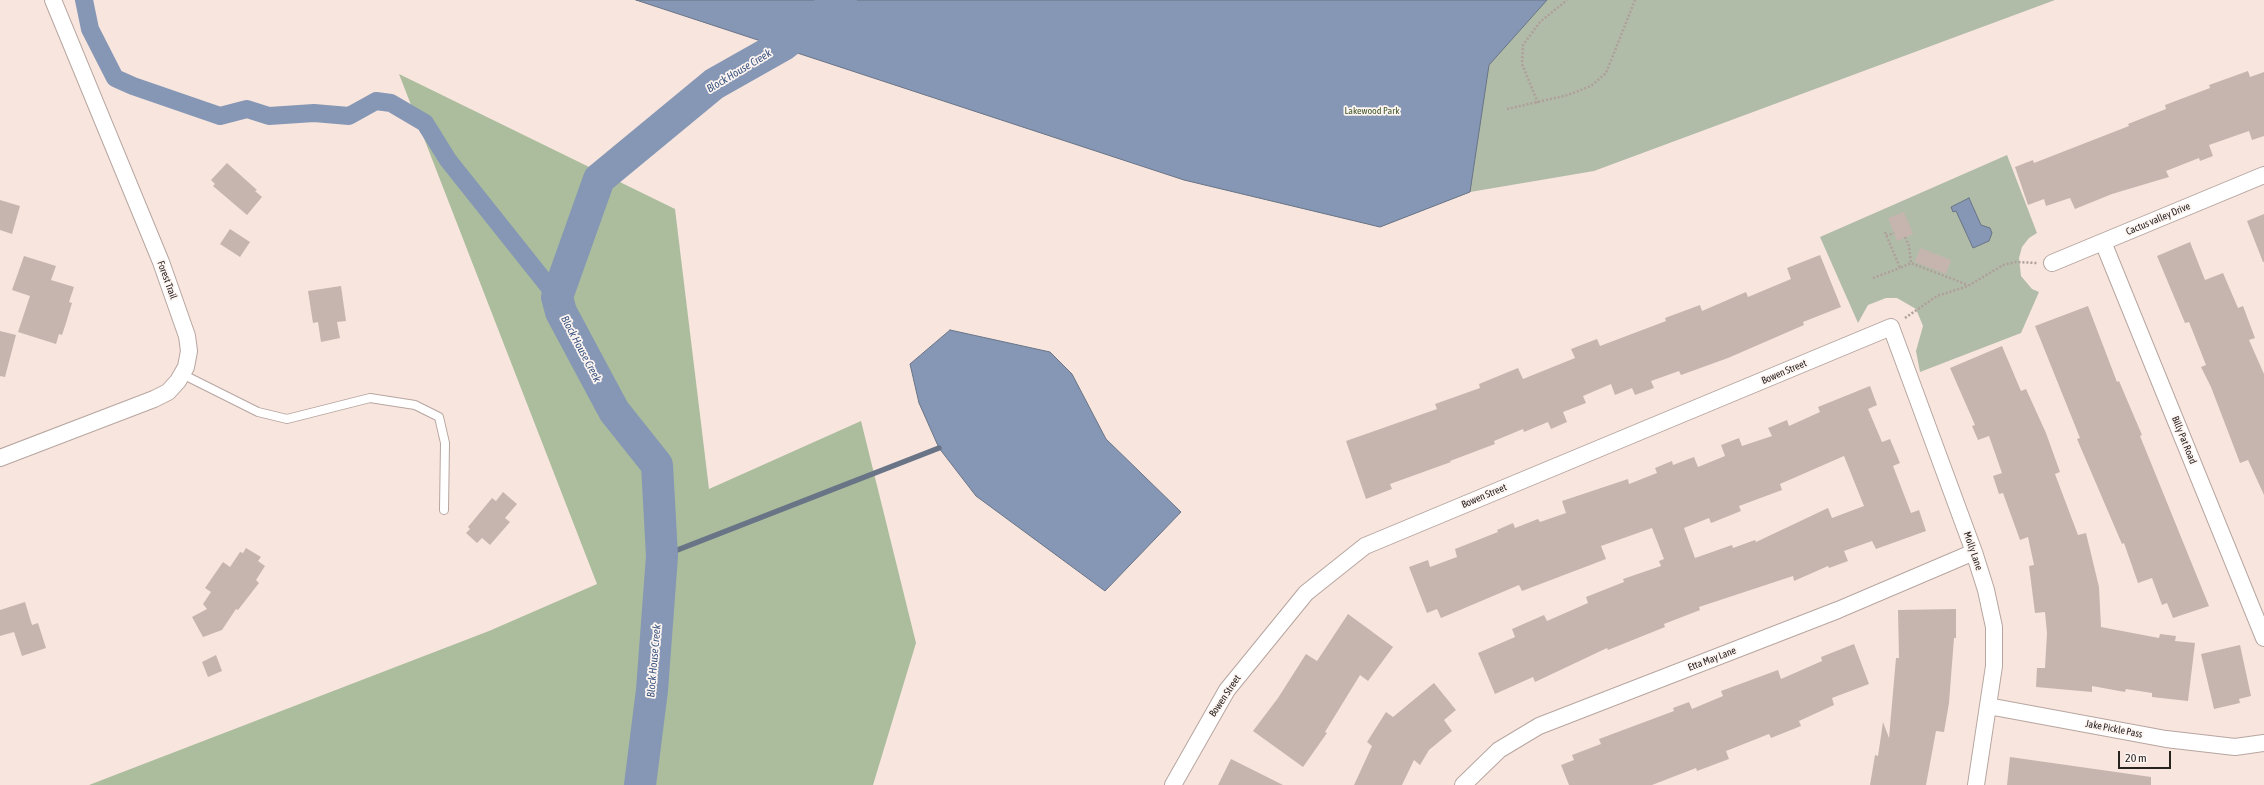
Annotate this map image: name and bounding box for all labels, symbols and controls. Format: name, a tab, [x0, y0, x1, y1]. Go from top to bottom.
water label: Block House Creek	[704, 46, 774, 96]
park label: Lakewood Park	[1344, 105, 1400, 117]
street label: Cactus valley Drive	[2124, 200, 2192, 238]
street label: Forest Trail	[155, 259, 179, 301]
water label: Block House Creek	[558, 314, 604, 384]
street label: Bowen Street	[1760, 357, 1808, 387]
street label: Billy Pat Road	[2169, 414, 2199, 466]
street label: Bowen Street	[1460, 481, 1508, 511]
street label: Molly Lane	[1961, 530, 1985, 572]
water label: Block House Creek	[644, 624, 664, 698]
street label: Etta May Lane	[1686, 644, 1738, 674]
street label: Bowen Street	[1207, 673, 1243, 719]
street label: Jake Pickle Pass	[2084, 718, 2144, 740]
scale bar	[2120, 743, 2173, 769]
text: 20 m	[2125, 751, 2147, 765]

